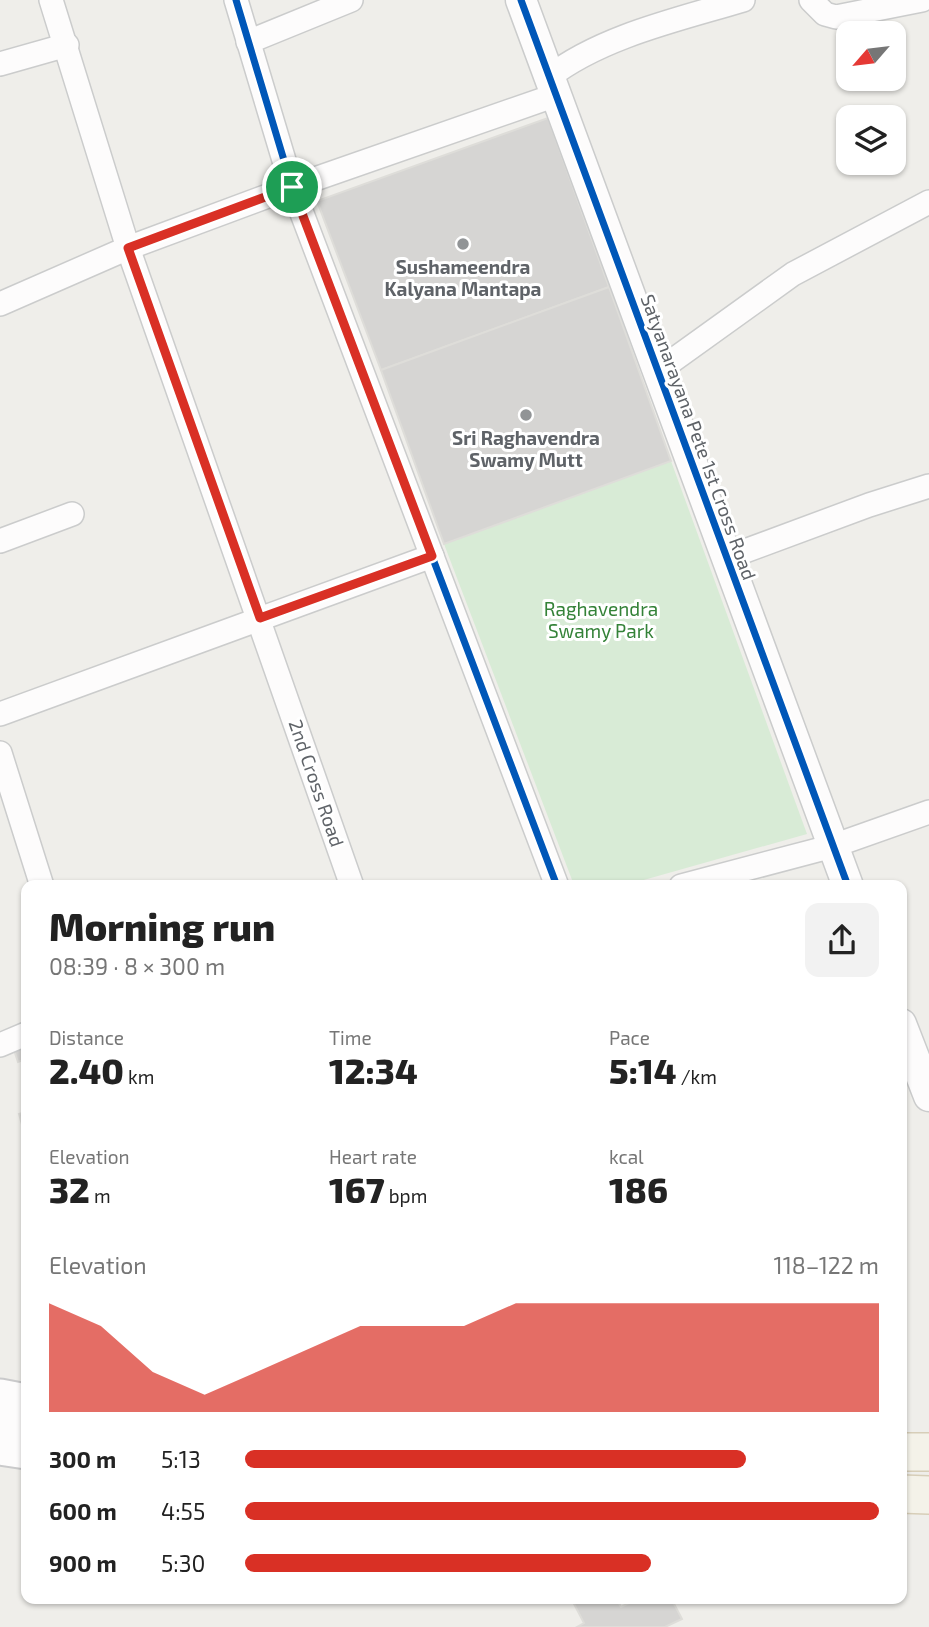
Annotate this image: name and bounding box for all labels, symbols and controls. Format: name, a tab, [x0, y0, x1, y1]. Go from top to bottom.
north arrow	[836, 21, 906, 91]
map controls	[836, 21, 906, 175]
button: layers	[836, 105, 906, 175]
pin	[262, 157, 322, 217]
icon: arrive	[273, 168, 311, 206]
marker: Sushameendra Kalyana Mantapa	[455, 236, 471, 252]
place label: Sushameendra Kalyana Mantapa	[385, 255, 541, 301]
street label: Satyanarayana Pete 1st Cross Road	[636, 291, 762, 583]
marker: Sri Raghavendra Swamy Mutt	[518, 407, 534, 423]
place label: Sri Raghavendra Swamy Mutt	[452, 426, 600, 472]
park label: Raghavendra Swamy Park	[544, 597, 658, 642]
street label: 2nd Cross Road	[284, 716, 350, 850]
text: Morning run	[49, 903, 275, 949]
button: share	[805, 903, 879, 977]
text: 08:39 · 8 × 300 m	[49, 952, 225, 980]
text: Distance	[49, 1026, 124, 1049]
text: Time	[329, 1026, 372, 1049]
text: Pace	[609, 1026, 650, 1049]
text: 2.40	[49, 1049, 124, 1091]
text: 12:34	[329, 1049, 418, 1091]
text: 5:14	[609, 1049, 677, 1091]
text: km	[124, 1065, 154, 1088]
text: /km	[677, 1065, 717, 1088]
text: Elevation	[49, 1145, 130, 1168]
text: Heart rate	[329, 1145, 417, 1168]
text: kcal	[609, 1145, 644, 1168]
text: 32	[49, 1168, 90, 1210]
text: 167	[329, 1168, 385, 1210]
text: 186	[609, 1168, 668, 1210]
text: m	[90, 1184, 111, 1207]
text: bpm	[385, 1184, 427, 1207]
text: Elevation	[49, 1251, 147, 1279]
text: 118–122 m	[774, 1251, 879, 1279]
text: 300 m	[49, 1445, 116, 1473]
text: 5:13	[161, 1445, 201, 1473]
text: 600 m	[49, 1497, 117, 1525]
text: 4:55	[161, 1497, 205, 1525]
text: 900 m	[49, 1549, 117, 1577]
text: 5:30	[161, 1549, 205, 1577]

